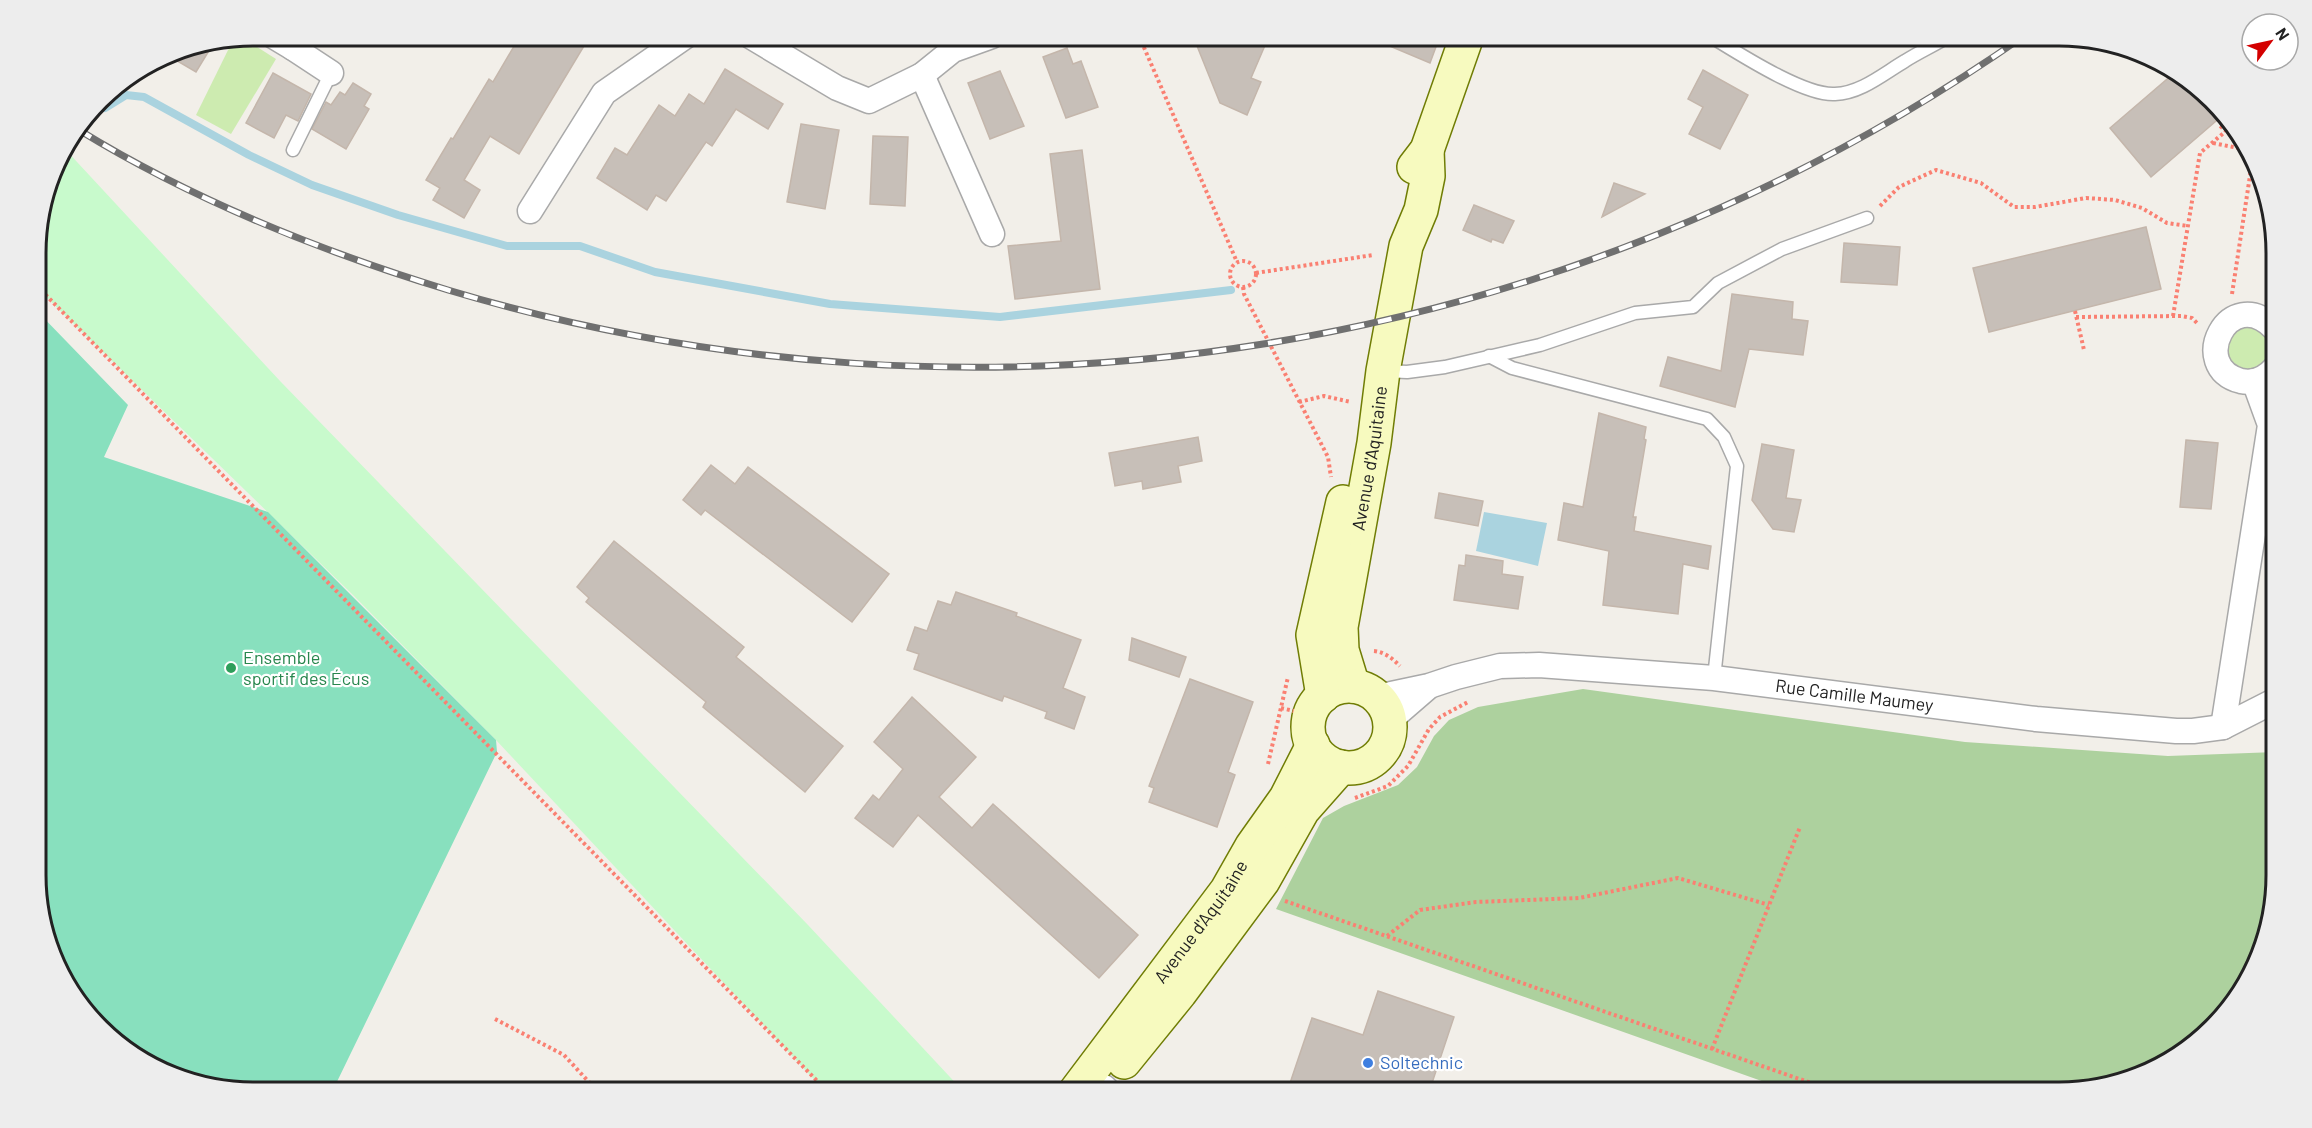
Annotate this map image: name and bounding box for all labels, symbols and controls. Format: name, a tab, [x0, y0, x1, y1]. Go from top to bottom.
north arrow	[2240, 12, 2300, 72]
text: N	[2272, 24, 2294, 43]
street label: Avenue d'Aquitaine	[1347, 384, 1391, 532]
place label: Ensemble sportif des Écus	[243, 646, 369, 689]
marker: Ensemble sportif des Écus	[224, 661, 238, 675]
street label: Rue Camille Maumey	[1774, 674, 1935, 716]
street label: Avenue d'Aquitaine	[1149, 856, 1252, 987]
place label: Soltechnic	[1380, 1051, 1463, 1073]
marker: Soltechnic	[1361, 1056, 1375, 1070]

